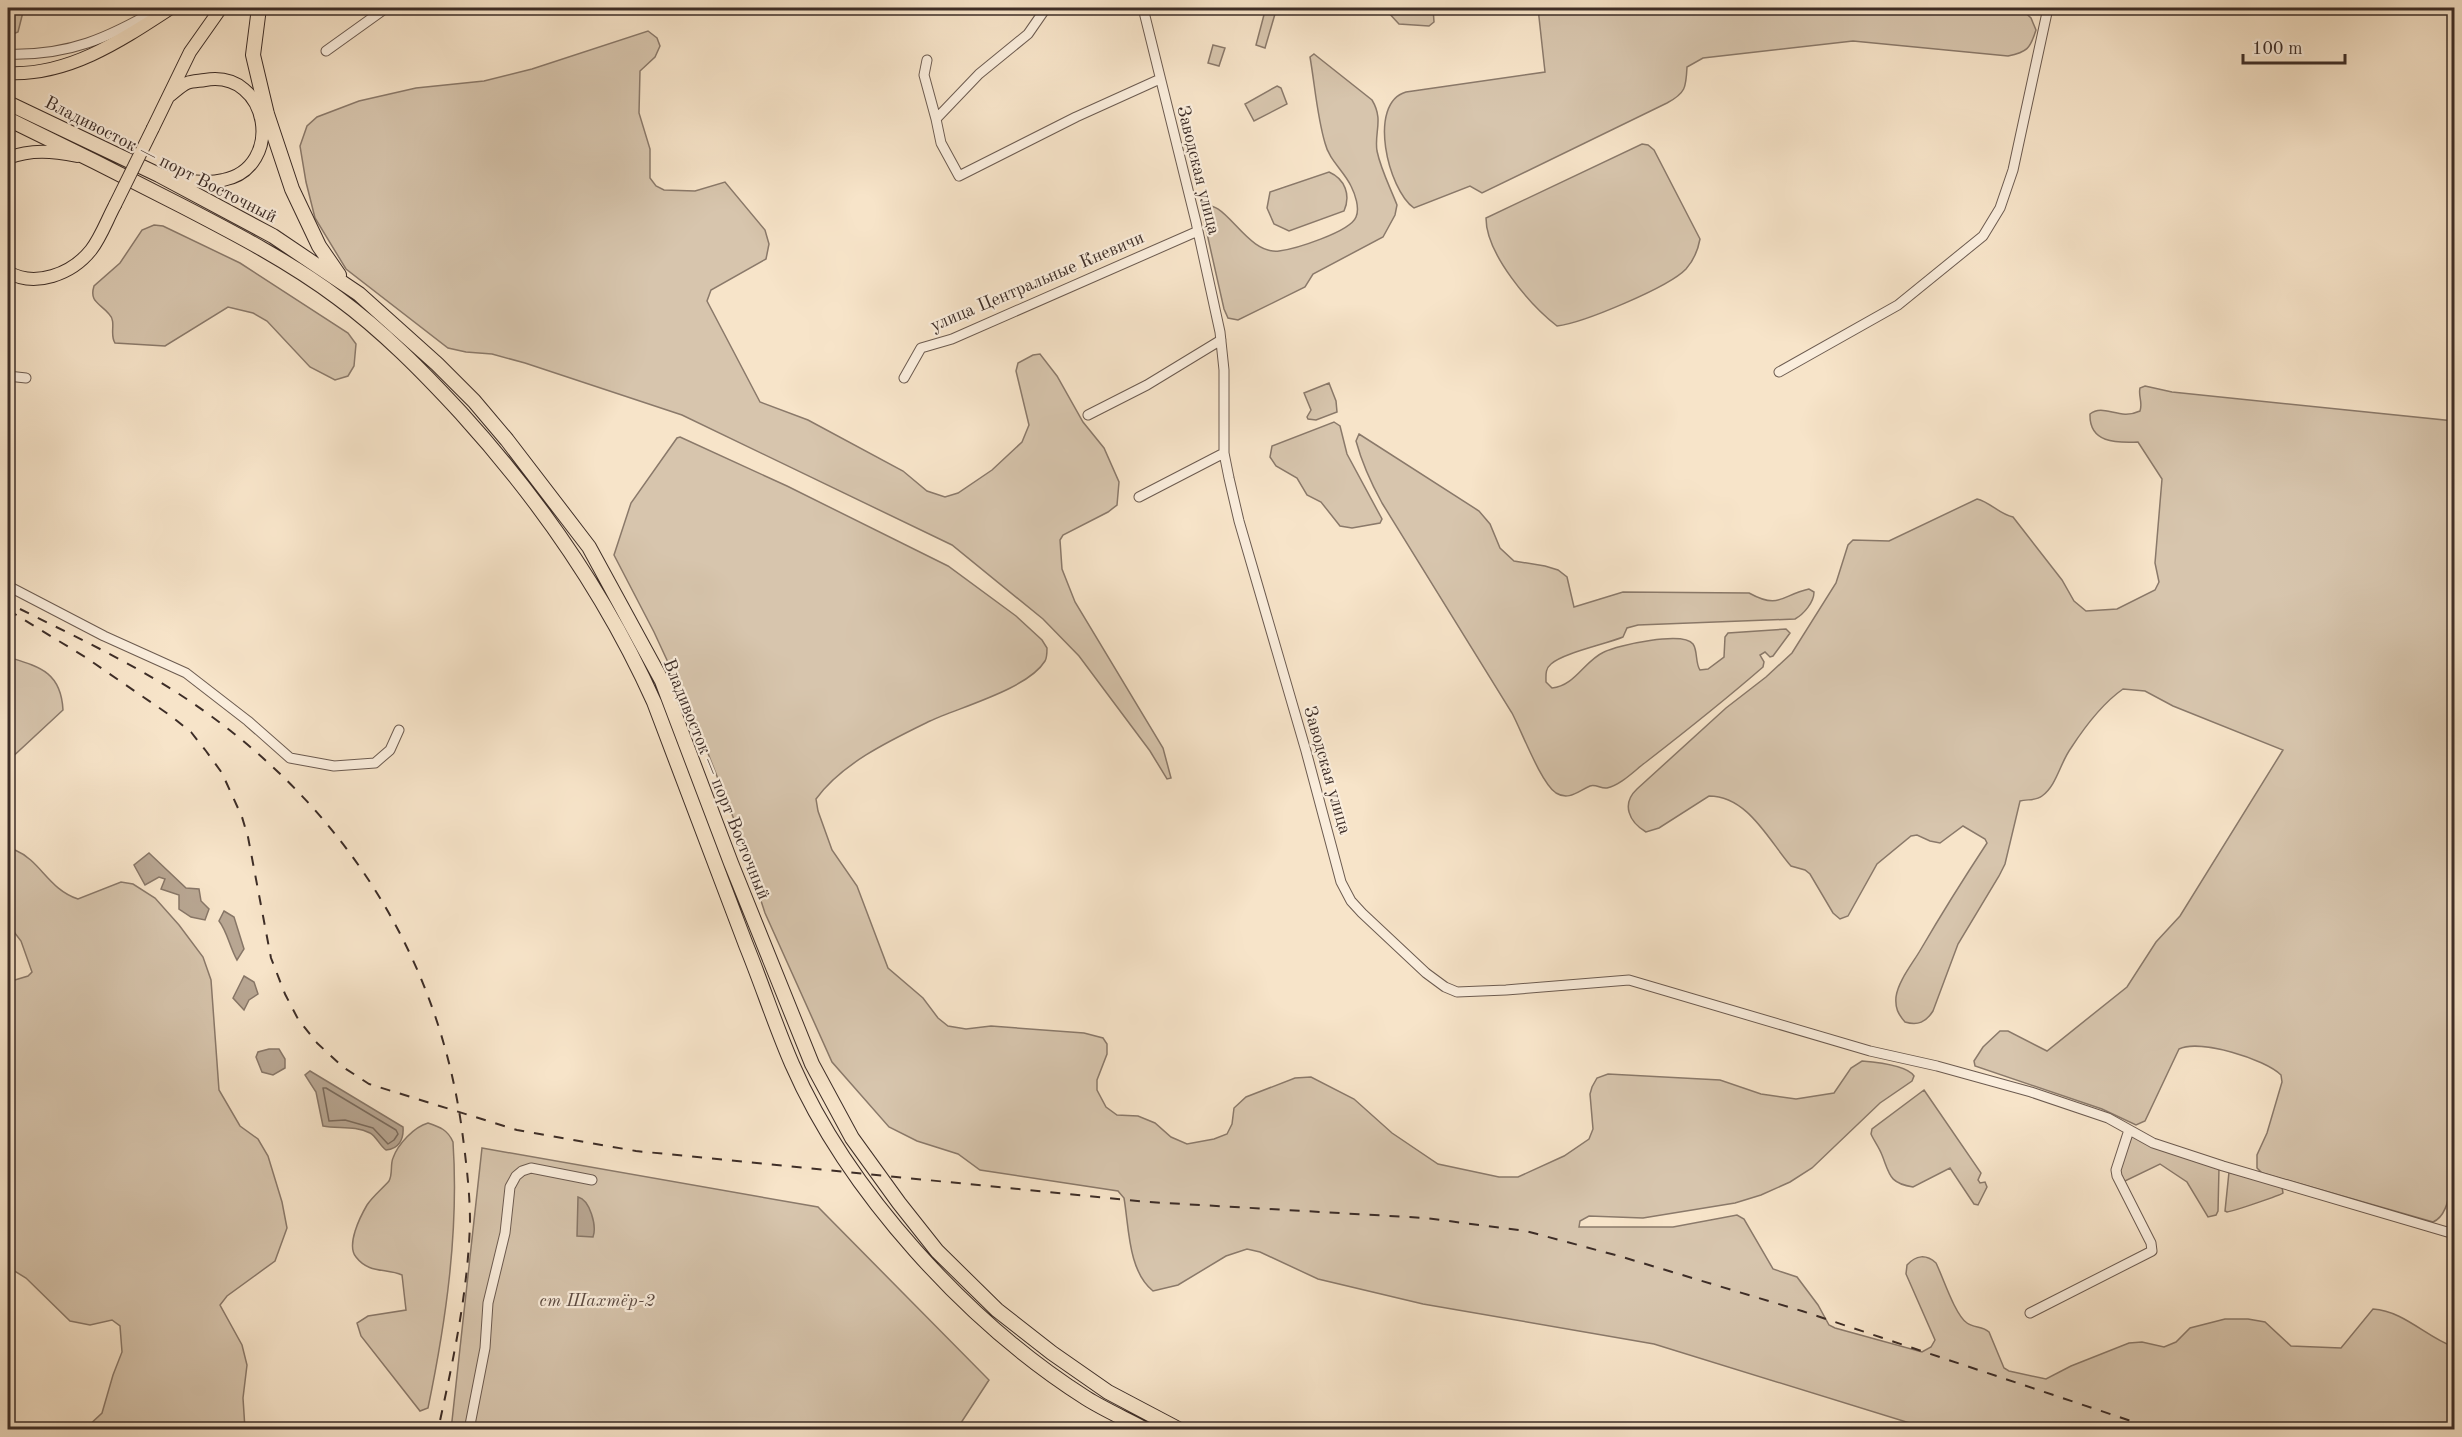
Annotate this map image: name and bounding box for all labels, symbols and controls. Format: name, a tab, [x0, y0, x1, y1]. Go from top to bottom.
scale bar	[2243, 27, 2345, 65]
text: 100 m	[2252, 40, 2303, 58]
street label: Владивосток — порт Восточный	[42, 93, 279, 226]
street label: Заводская улица	[1173, 104, 1223, 237]
street label: улица Центральные Кневичи	[928, 229, 1147, 335]
street label: Владивосток — порт Восточный	[659, 657, 773, 902]
street label: Заводская улица	[1300, 704, 1354, 836]
park label: ст Шахтёр-2	[539, 1292, 655, 1310]

